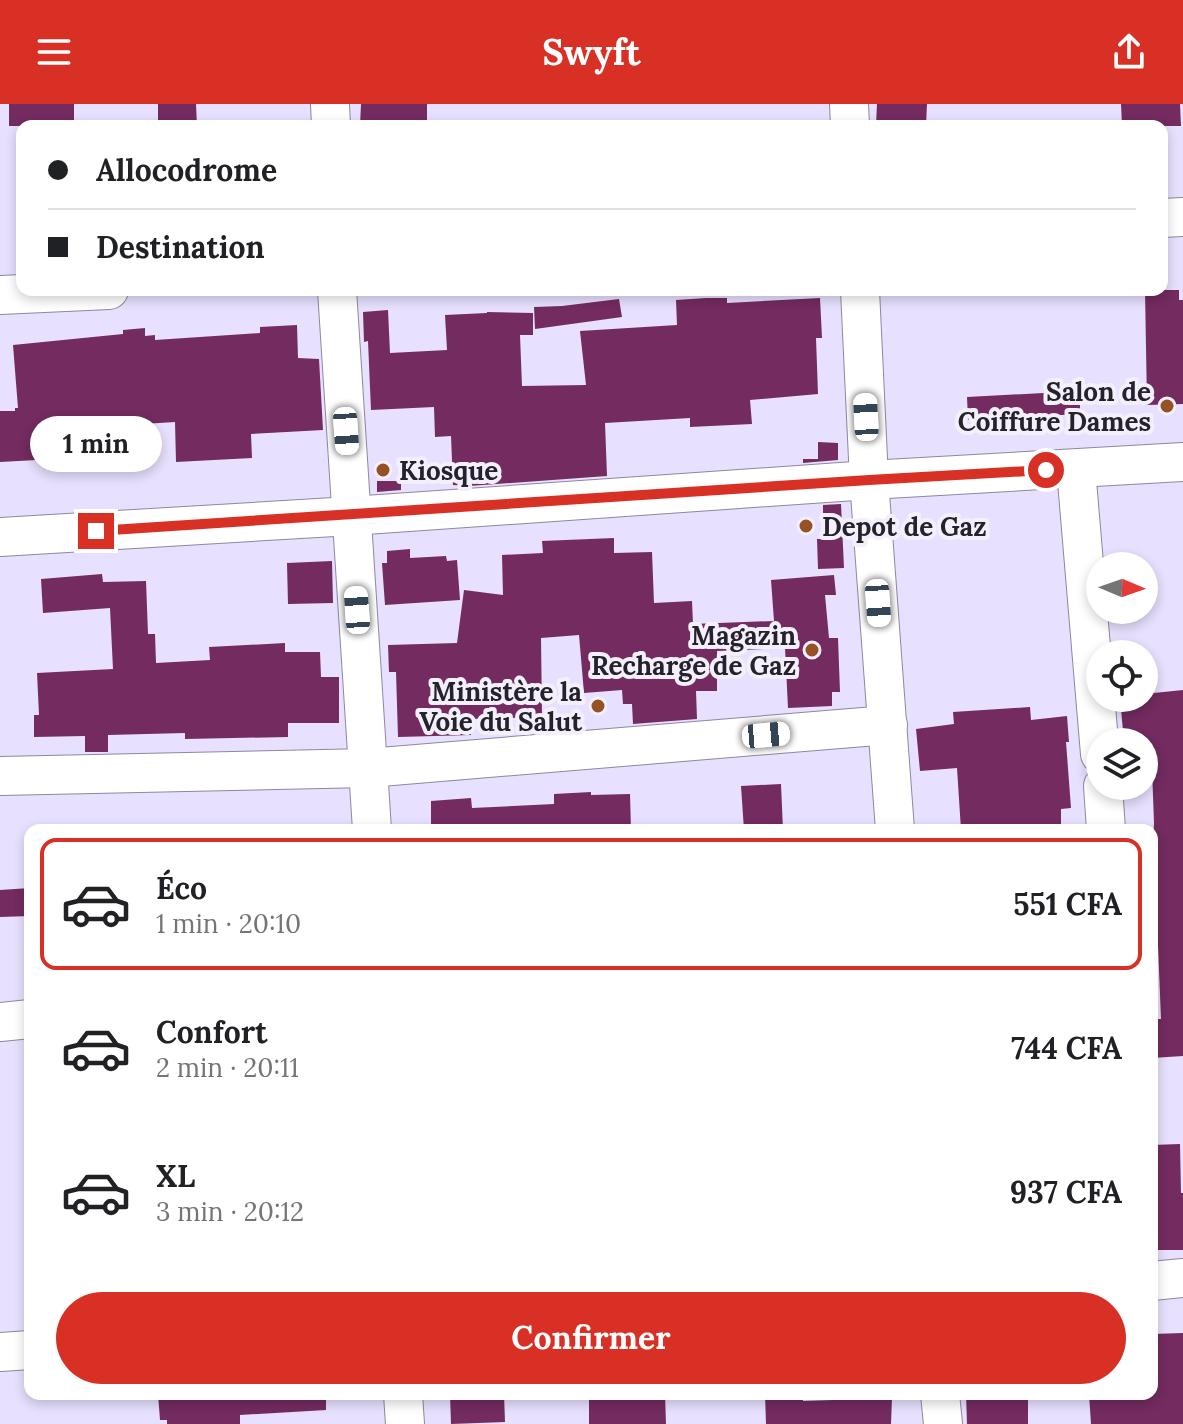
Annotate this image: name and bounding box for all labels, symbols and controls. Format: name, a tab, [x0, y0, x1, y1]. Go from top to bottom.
text: Swyft	[542, 29, 641, 75]
icon: menu	[32, 30, 76, 74]
icon: share	[1107, 30, 1151, 74]
text: Allocodrome	[96, 151, 277, 189]
text: Destination	[96, 228, 265, 266]
place label: Salon de Coiffure Dames	[958, 375, 1151, 438]
car	[853, 392, 879, 442]
marker: Salon de Coiffure Dames	[1158, 397, 1176, 415]
car	[332, 406, 360, 456]
callout: 1 min	[30, 415, 162, 471]
text: 1 min	[63, 427, 129, 460]
route start	[1028, 452, 1064, 488]
place label: Kiosque	[399, 454, 498, 487]
marker: Kiosque	[374, 461, 392, 479]
place label: Depot de Gaz	[822, 510, 987, 543]
route end	[78, 513, 114, 549]
marker: Depot de Gaz	[797, 517, 815, 535]
north arrow	[1086, 552, 1158, 624]
map controls	[1086, 552, 1158, 800]
car	[864, 578, 892, 628]
car	[343, 585, 371, 635]
place label: Magazin Recharge de Gaz	[591, 619, 796, 682]
button: locate	[1086, 640, 1158, 712]
marker: Magazin Recharge de Gaz	[803, 641, 821, 659]
place label: Ministère la Voie du Salut	[419, 675, 583, 738]
marker: Ministère la Voie du Salut	[589, 697, 607, 715]
car	[741, 721, 791, 749]
button: layers	[1086, 728, 1158, 800]
icon: car	[60, 868, 132, 940]
text: Éco	[156, 869, 207, 907]
text: 551 CFA	[1013, 885, 1122, 923]
text: 1 min · 20:10	[156, 907, 301, 940]
icon: car	[60, 1012, 132, 1084]
text: Confort	[156, 1013, 267, 1051]
text: 744 CFA	[1011, 1029, 1122, 1067]
text: 2 min · 20:11	[156, 1051, 299, 1084]
icon: car	[60, 1156, 132, 1228]
text: XL	[156, 1157, 195, 1195]
text: 937 CFA	[1010, 1173, 1122, 1211]
text: 3 min · 20:12	[156, 1195, 304, 1228]
button: Confirmer	[56, 1292, 1126, 1384]

